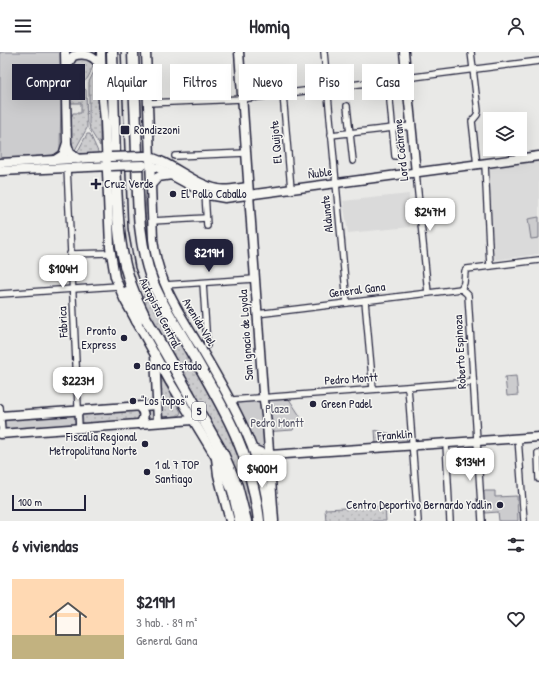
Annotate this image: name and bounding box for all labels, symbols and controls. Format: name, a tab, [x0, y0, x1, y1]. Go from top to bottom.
text: Homiq	[249, 14, 290, 39]
icon: menu	[12, 15, 34, 37]
icon: person	[505, 15, 527, 37]
chip: Comprar	[12, 64, 85, 100]
chip: Alquilar	[93, 64, 162, 100]
chip: Filtros	[170, 64, 231, 100]
chip: Nuevo	[239, 64, 297, 100]
chip: Piso	[305, 64, 354, 100]
chip: Casa	[362, 64, 414, 100]
map controls	[483, 112, 527, 156]
button: layers	[483, 112, 527, 156]
street label: Lord Cochrane	[389, 118, 412, 182]
street label: El Quijote	[265, 120, 286, 164]
place label: Rondizzoni	[134, 121, 180, 138]
marker: Rondizzoni	[119, 124, 131, 136]
street label: Ñuble	[307, 163, 333, 182]
place label: Cruz Verde	[104, 175, 154, 192]
marker: Cruz Verde	[91, 179, 101, 189]
place label: El Pollo Caballo	[181, 185, 247, 202]
marker: El Pollo Caballo	[168, 189, 178, 199]
street label: Aldunate	[316, 194, 337, 234]
pin: $247M	[402, 198, 458, 232]
text: $247M	[414, 202, 446, 220]
pin: $219M	[181, 239, 237, 273]
text: $219M	[194, 243, 224, 261]
pin: $104M	[35, 255, 91, 289]
text: $104M	[48, 259, 78, 277]
street label: Autopista Central	[135, 275, 186, 352]
street label: General Gana	[328, 278, 386, 301]
street label: San Ignacio de Loyola	[234, 289, 257, 381]
street label: Avenida Viel	[178, 295, 221, 350]
street label: Fábrica	[53, 306, 72, 339]
street label: Roberto Espinoza	[449, 314, 470, 390]
place label: Pronto Express	[82, 322, 116, 353]
marker: Pronto Express	[119, 333, 129, 343]
place label: Banco Estado	[145, 357, 202, 374]
marker: Banco Estado	[132, 361, 142, 371]
pin: $223M	[50, 367, 106, 401]
street label: Pedro Montt	[324, 368, 379, 389]
text: $223M	[62, 371, 94, 389]
place label: "Los topos"	[141, 392, 189, 409]
place label: Green Padel	[321, 395, 373, 412]
marker: "Los topos"	[128, 396, 138, 406]
marker: Green Padel	[308, 399, 318, 409]
park label: Plaza Pedro Montt	[250, 400, 304, 431]
road number: 5	[192, 402, 206, 420]
street label: Franklin	[376, 425, 413, 444]
place label: Fiscalía Regional Metropolitana Norte	[49, 428, 138, 459]
marker: Fiscalía Regional Metropolitana Norte	[140, 439, 150, 449]
pin: $134M	[442, 448, 498, 482]
text: $134M	[455, 452, 485, 470]
pin: $400M	[234, 455, 290, 489]
place label: 1 al 7 TOP Santiago	[155, 456, 200, 487]
text: $400M	[247, 459, 277, 477]
marker: 1 al 7 TOP Santiago	[142, 467, 152, 477]
scale bar	[12, 493, 86, 512]
text: 100 m	[18, 495, 42, 509]
place label: Centro Deportivo Bernardo Yadlin	[346, 496, 492, 513]
marker: Centro Deportivo Bernardo Yadlin	[495, 500, 505, 510]
text: 6 viviendas	[12, 534, 78, 557]
icon: filters	[505, 534, 527, 556]
text: $219M	[136, 590, 175, 613]
icon: home	[44, 595, 92, 643]
icon: heart	[505, 608, 527, 630]
text: 3 hab. · 89 m²	[136, 613, 197, 631]
text: General Gana	[136, 631, 197, 649]

